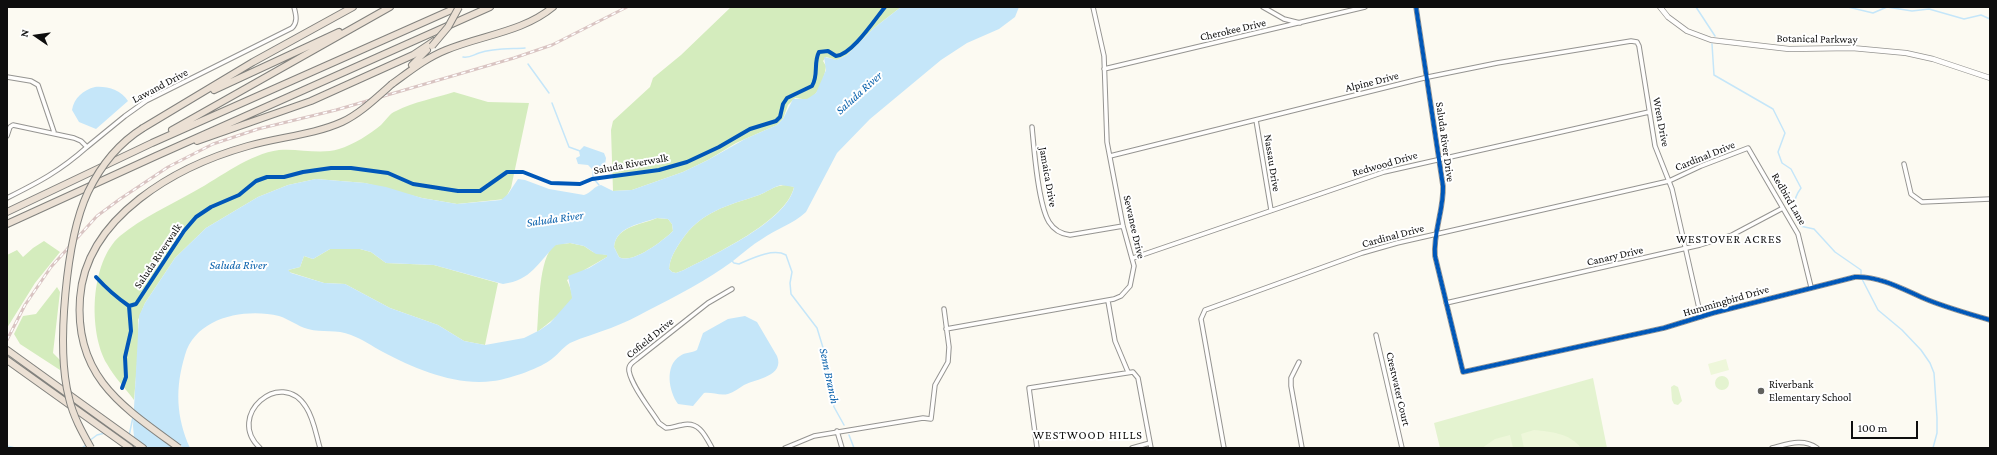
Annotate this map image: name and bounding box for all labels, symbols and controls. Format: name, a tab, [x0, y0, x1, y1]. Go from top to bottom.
north arrow	[16, 16, 56, 56]
street label: Cherokee Drive	[1199, 16, 1267, 44]
text: N	[18, 28, 31, 38]
street label: Botanical Parkway	[1776, 32, 1858, 46]
street label: Lawand Drive	[130, 66, 190, 106]
water label: Saluda River	[833, 69, 885, 117]
street label: Alpine Drive	[1344, 69, 1400, 95]
street label: Wren Drive	[1650, 96, 1672, 148]
street label: Saluda River Drive	[1433, 101, 1457, 183]
street label: Nassau Drive	[1261, 133, 1283, 193]
street label: Cardinal Drive	[1673, 138, 1737, 174]
street label: Jamaica Drive	[1036, 146, 1060, 208]
street label: Redwood Drive	[1351, 148, 1419, 180]
street label: Saluda Riverwalk	[592, 151, 670, 177]
street label: Redbird Lane	[1769, 171, 1809, 227]
street label: Sewanee Drive	[1120, 194, 1148, 260]
water label: Saluda River	[526, 208, 584, 230]
street label: Saluda Riverwalk	[131, 221, 185, 291]
street label: Cardinal Drive	[1361, 221, 1425, 251]
district label: WESTOVER ACRES	[1676, 232, 1782, 246]
street label: Canary Drive	[1585, 243, 1645, 269]
water label: Saluda River	[209, 258, 267, 272]
street label: Hummingbird Drive	[1681, 282, 1771, 320]
street label: Cofield Drive	[624, 315, 676, 361]
water label: Senn Branch	[816, 347, 842, 405]
street label: Crestwater Court	[1383, 351, 1413, 427]
place label: Riverbank Elementary School	[1769, 378, 1851, 404]
marker: Riverbank Elementary School	[1756, 386, 1766, 396]
scale bar	[1853, 413, 1920, 439]
text: 100 m	[1858, 421, 1887, 435]
district label: WESTWOOD HILLS	[1033, 428, 1143, 442]

